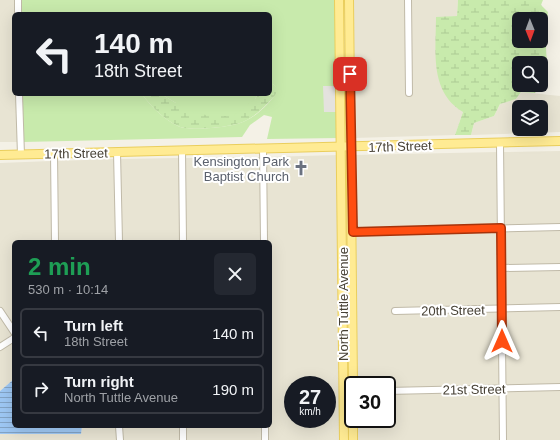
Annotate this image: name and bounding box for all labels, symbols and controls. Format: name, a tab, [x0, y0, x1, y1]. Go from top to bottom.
north arrow	[512, 12, 548, 48]
map controls	[512, 12, 548, 136]
icon: left	[28, 28, 80, 80]
text: 140 m	[94, 28, 173, 59]
button: search	[512, 56, 548, 92]
pin	[333, 57, 367, 91]
text: 18th Street	[94, 61, 182, 81]
icon: arrive	[339, 63, 361, 85]
button: layers	[512, 100, 548, 136]
street label: 17th Street	[368, 138, 432, 155]
street label: 17th Street	[44, 145, 108, 162]
place label: Kensington Park Baptist Church	[194, 154, 289, 184]
church icon: Kensington Park Baptist Church	[292, 159, 310, 177]
street label: North Tuttle Avenue	[336, 247, 351, 361]
text: 2 min	[28, 253, 91, 280]
button: close	[214, 253, 256, 295]
text: 530 m · 10:14	[28, 282, 108, 297]
street label: 20th Street	[421, 302, 485, 319]
text: Turn left	[64, 317, 123, 334]
position arrow	[481, 320, 523, 362]
icon: left	[30, 322, 52, 344]
text: 140 m	[212, 325, 254, 342]
text: 18th Street	[64, 334, 128, 349]
text: Turn right	[64, 373, 134, 390]
speed limit sign: 30	[344, 376, 396, 428]
icon: right	[30, 378, 52, 400]
text: 190 m	[212, 381, 254, 398]
street label: 21st Street	[442, 381, 506, 398]
text: 27	[299, 386, 321, 408]
text: North Tuttle Avenue	[64, 390, 178, 405]
text: km/h	[299, 406, 321, 417]

